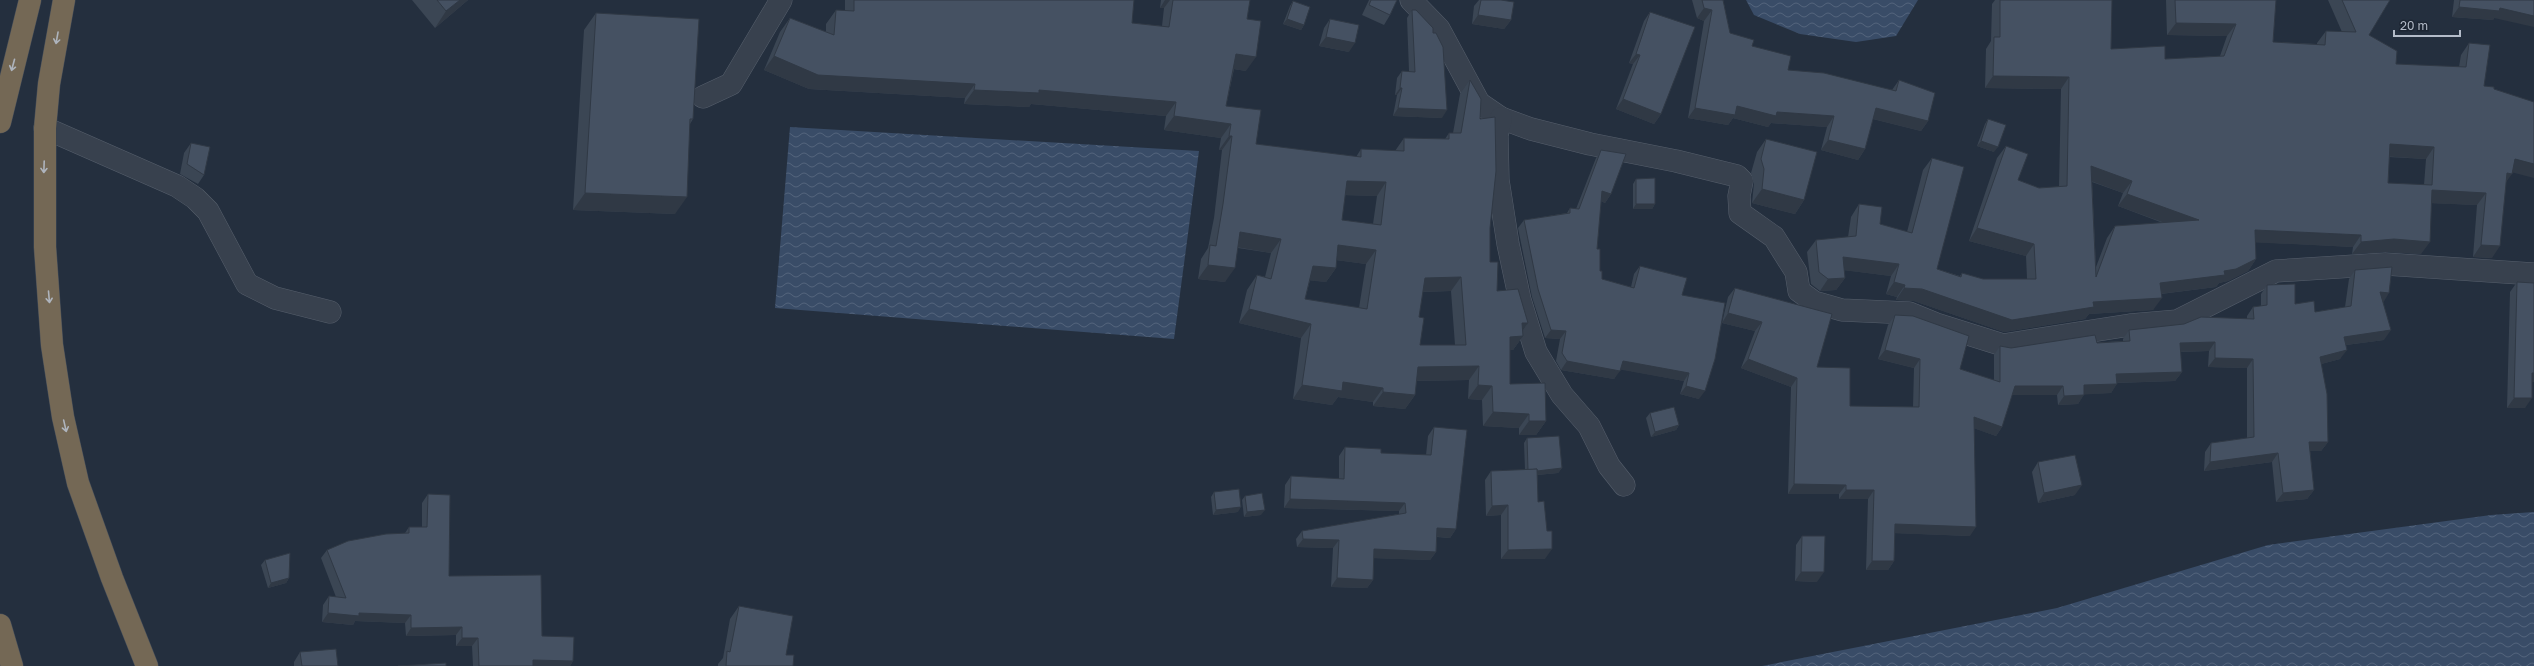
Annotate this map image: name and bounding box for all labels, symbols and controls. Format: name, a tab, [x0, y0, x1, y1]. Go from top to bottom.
scale bar	[2394, 12, 2460, 38]
text: 20 m	[2400, 18, 2428, 33]
one-way arrow	[53, 31, 61, 44]
one-way arrow	[8, 58, 16, 71]
one-way arrow	[40, 160, 48, 173]
one-way arrow	[45, 290, 52, 303]
one-way arrow	[62, 419, 70, 432]

